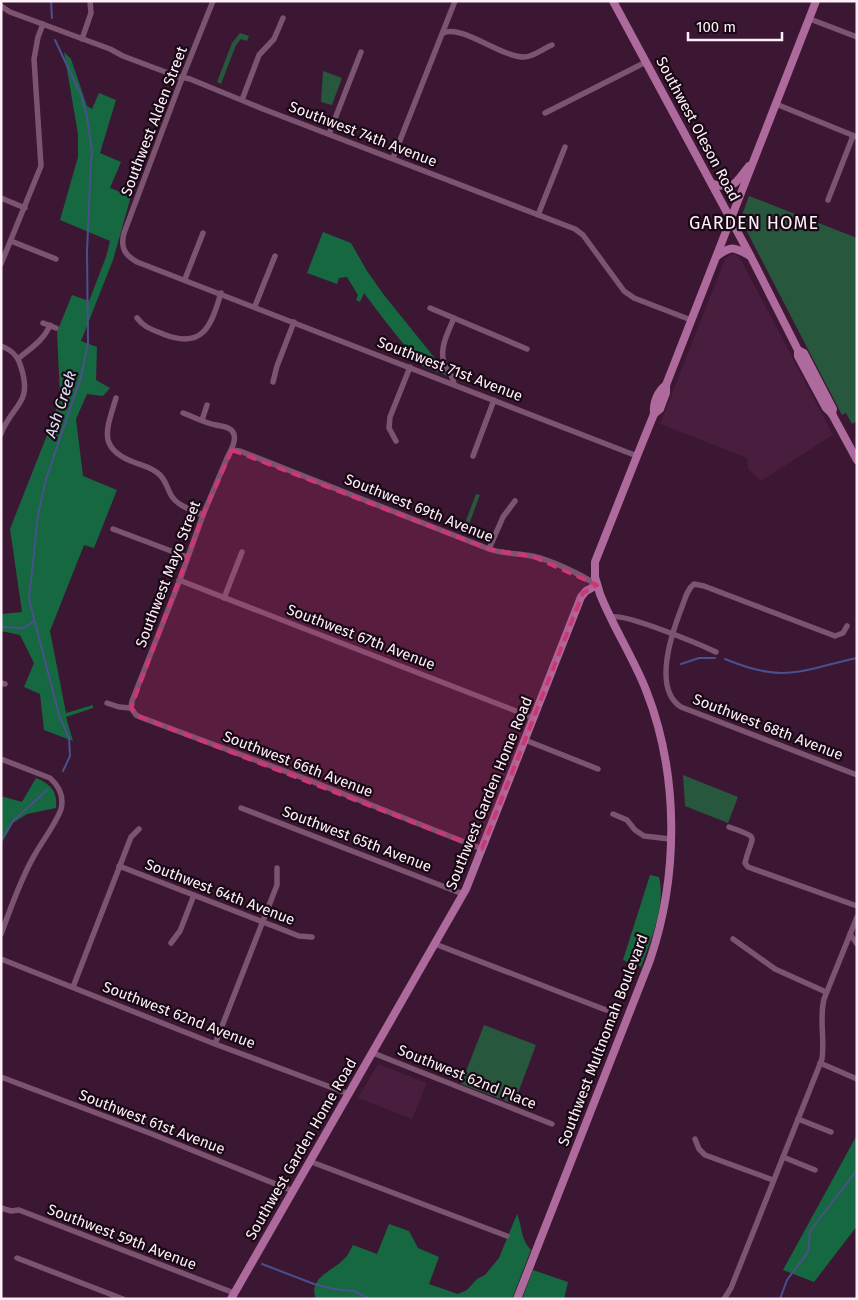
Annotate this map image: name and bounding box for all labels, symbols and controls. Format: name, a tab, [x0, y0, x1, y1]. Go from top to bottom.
scale bar	[688, 10, 782, 42]
text: 100 m	[696, 18, 736, 36]
street label: Southwest Alden Street	[117, 43, 191, 198]
street label: Southwest Oleson Road	[652, 54, 744, 204]
street label: Southwest 74th Avenue	[286, 97, 440, 171]
district label: GARDEN HOME	[689, 212, 819, 234]
street label: Southwest 71st Avenue	[375, 333, 525, 405]
water label: Ash Creek	[40, 368, 80, 441]
street label: Southwest 69th Avenue	[342, 470, 496, 546]
street label: Southwest Mayo Street	[132, 498, 204, 650]
street label: Southwest 67th Avenue	[284, 600, 438, 674]
street label: Southwest 68th Avenue	[690, 690, 846, 764]
street label: Southwest Garden Home Road	[442, 694, 536, 892]
street label: Southwest 66th Avenue	[220, 727, 376, 801]
street label: Southwest 65th Avenue	[280, 802, 434, 876]
street label: Southwest 64th Avenue	[142, 855, 298, 929]
street label: Southwest Multnomah Boulevard	[554, 932, 652, 1148]
street label: Southwest 62nd Avenue	[100, 978, 258, 1052]
street label: Southwest 62nd Place	[395, 1041, 539, 1113]
street label: Southwest Garden Home Road	[242, 1055, 360, 1243]
street label: Southwest 61st Avenue	[76, 1086, 228, 1158]
street label: Southwest 59th Avenue	[45, 1200, 199, 1274]

